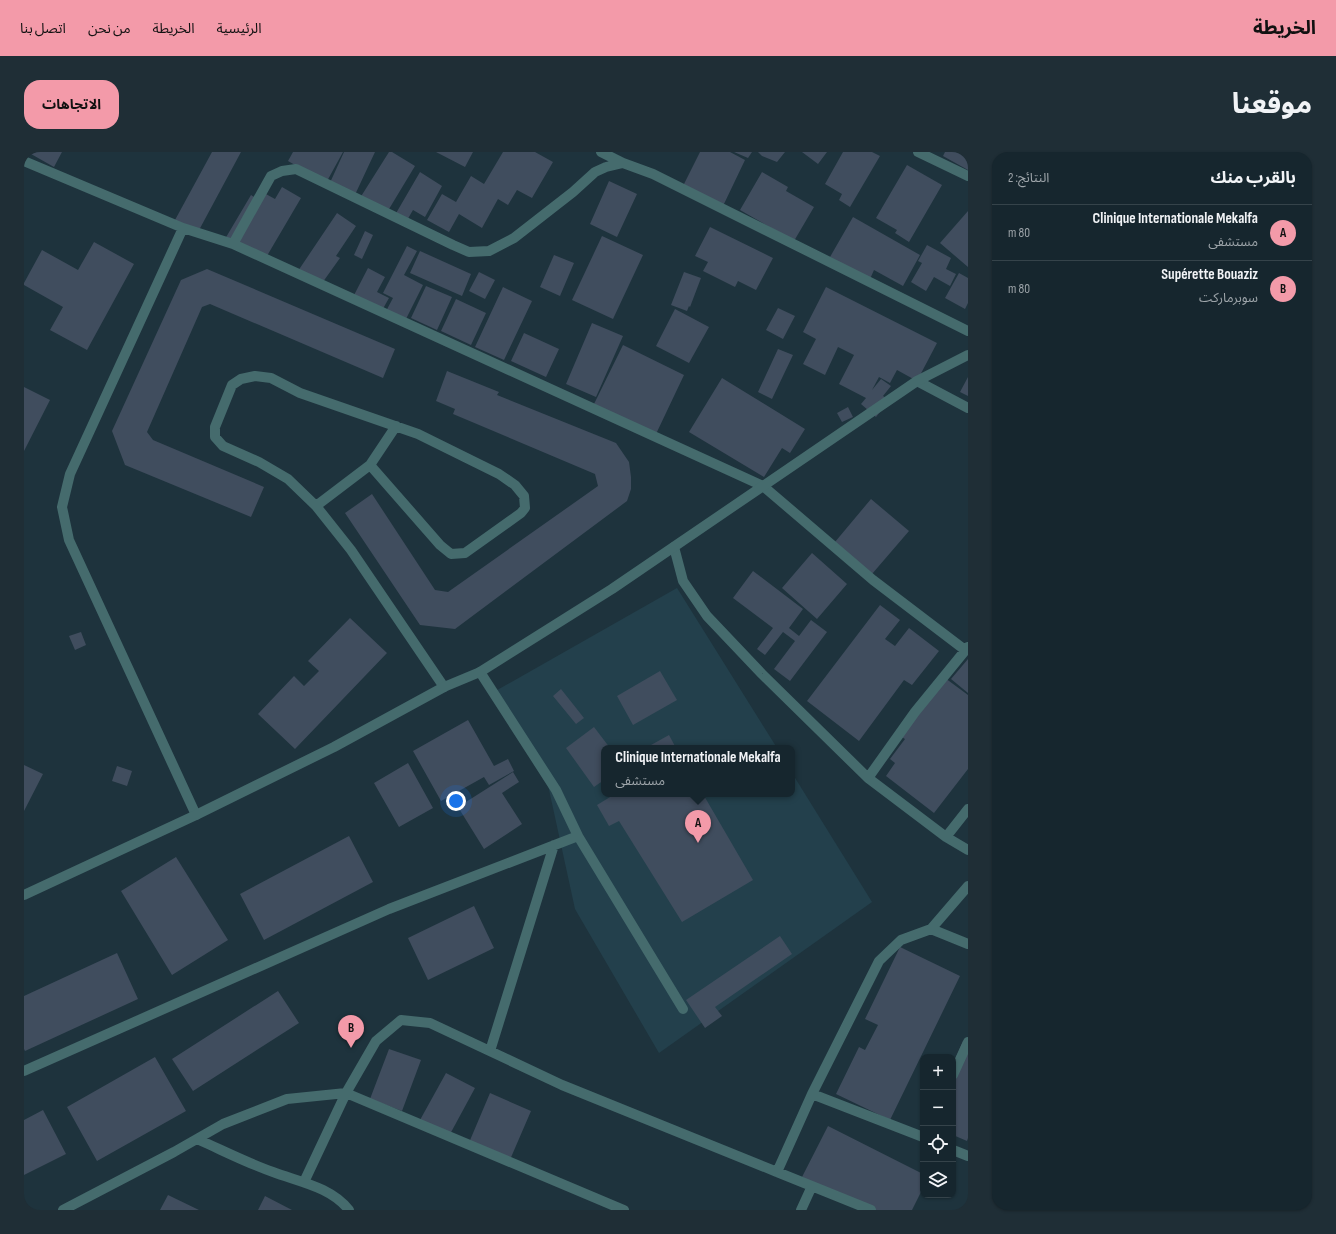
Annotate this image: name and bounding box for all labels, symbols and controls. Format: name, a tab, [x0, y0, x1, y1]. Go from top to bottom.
text: الخريطة	[1253, 17, 1316, 40]
text: اتصل بنا	[20, 20, 66, 37]
text: من نحن	[88, 20, 131, 37]
text: الخريطة	[153, 20, 195, 37]
text: الرئيسية	[217, 20, 262, 37]
button: الاتجاهات	[24, 80, 119, 129]
text: موقعنا	[1232, 88, 1312, 121]
text: بالقرب منك	[1210, 168, 1296, 188]
text: النتائج: 2	[1008, 170, 1049, 186]
text: Clinique Internationale Mekalfa	[1093, 209, 1258, 228]
text: 80 m	[1008, 225, 1030, 241]
text: A	[1280, 225, 1286, 241]
text: مستشفى	[1208, 234, 1258, 250]
text: Supérette Bouaziz	[1161, 265, 1258, 284]
text: 80 m	[1008, 281, 1030, 297]
text: B	[1280, 281, 1286, 297]
text: سوبرماركت	[1199, 290, 1258, 306]
popup	[601, 745, 795, 797]
text: Clinique Internationale Mekalfa	[615, 748, 781, 767]
text: مستشفى	[615, 773, 665, 789]
your location	[446, 791, 466, 811]
pin: A	[685, 810, 711, 843]
pin: B	[338, 1015, 364, 1048]
map controls	[920, 1054, 956, 1198]
button: +	[920, 1054, 956, 1090]
button: −	[920, 1090, 956, 1126]
button: locate	[920, 1126, 956, 1162]
button: layers	[920, 1162, 956, 1198]

